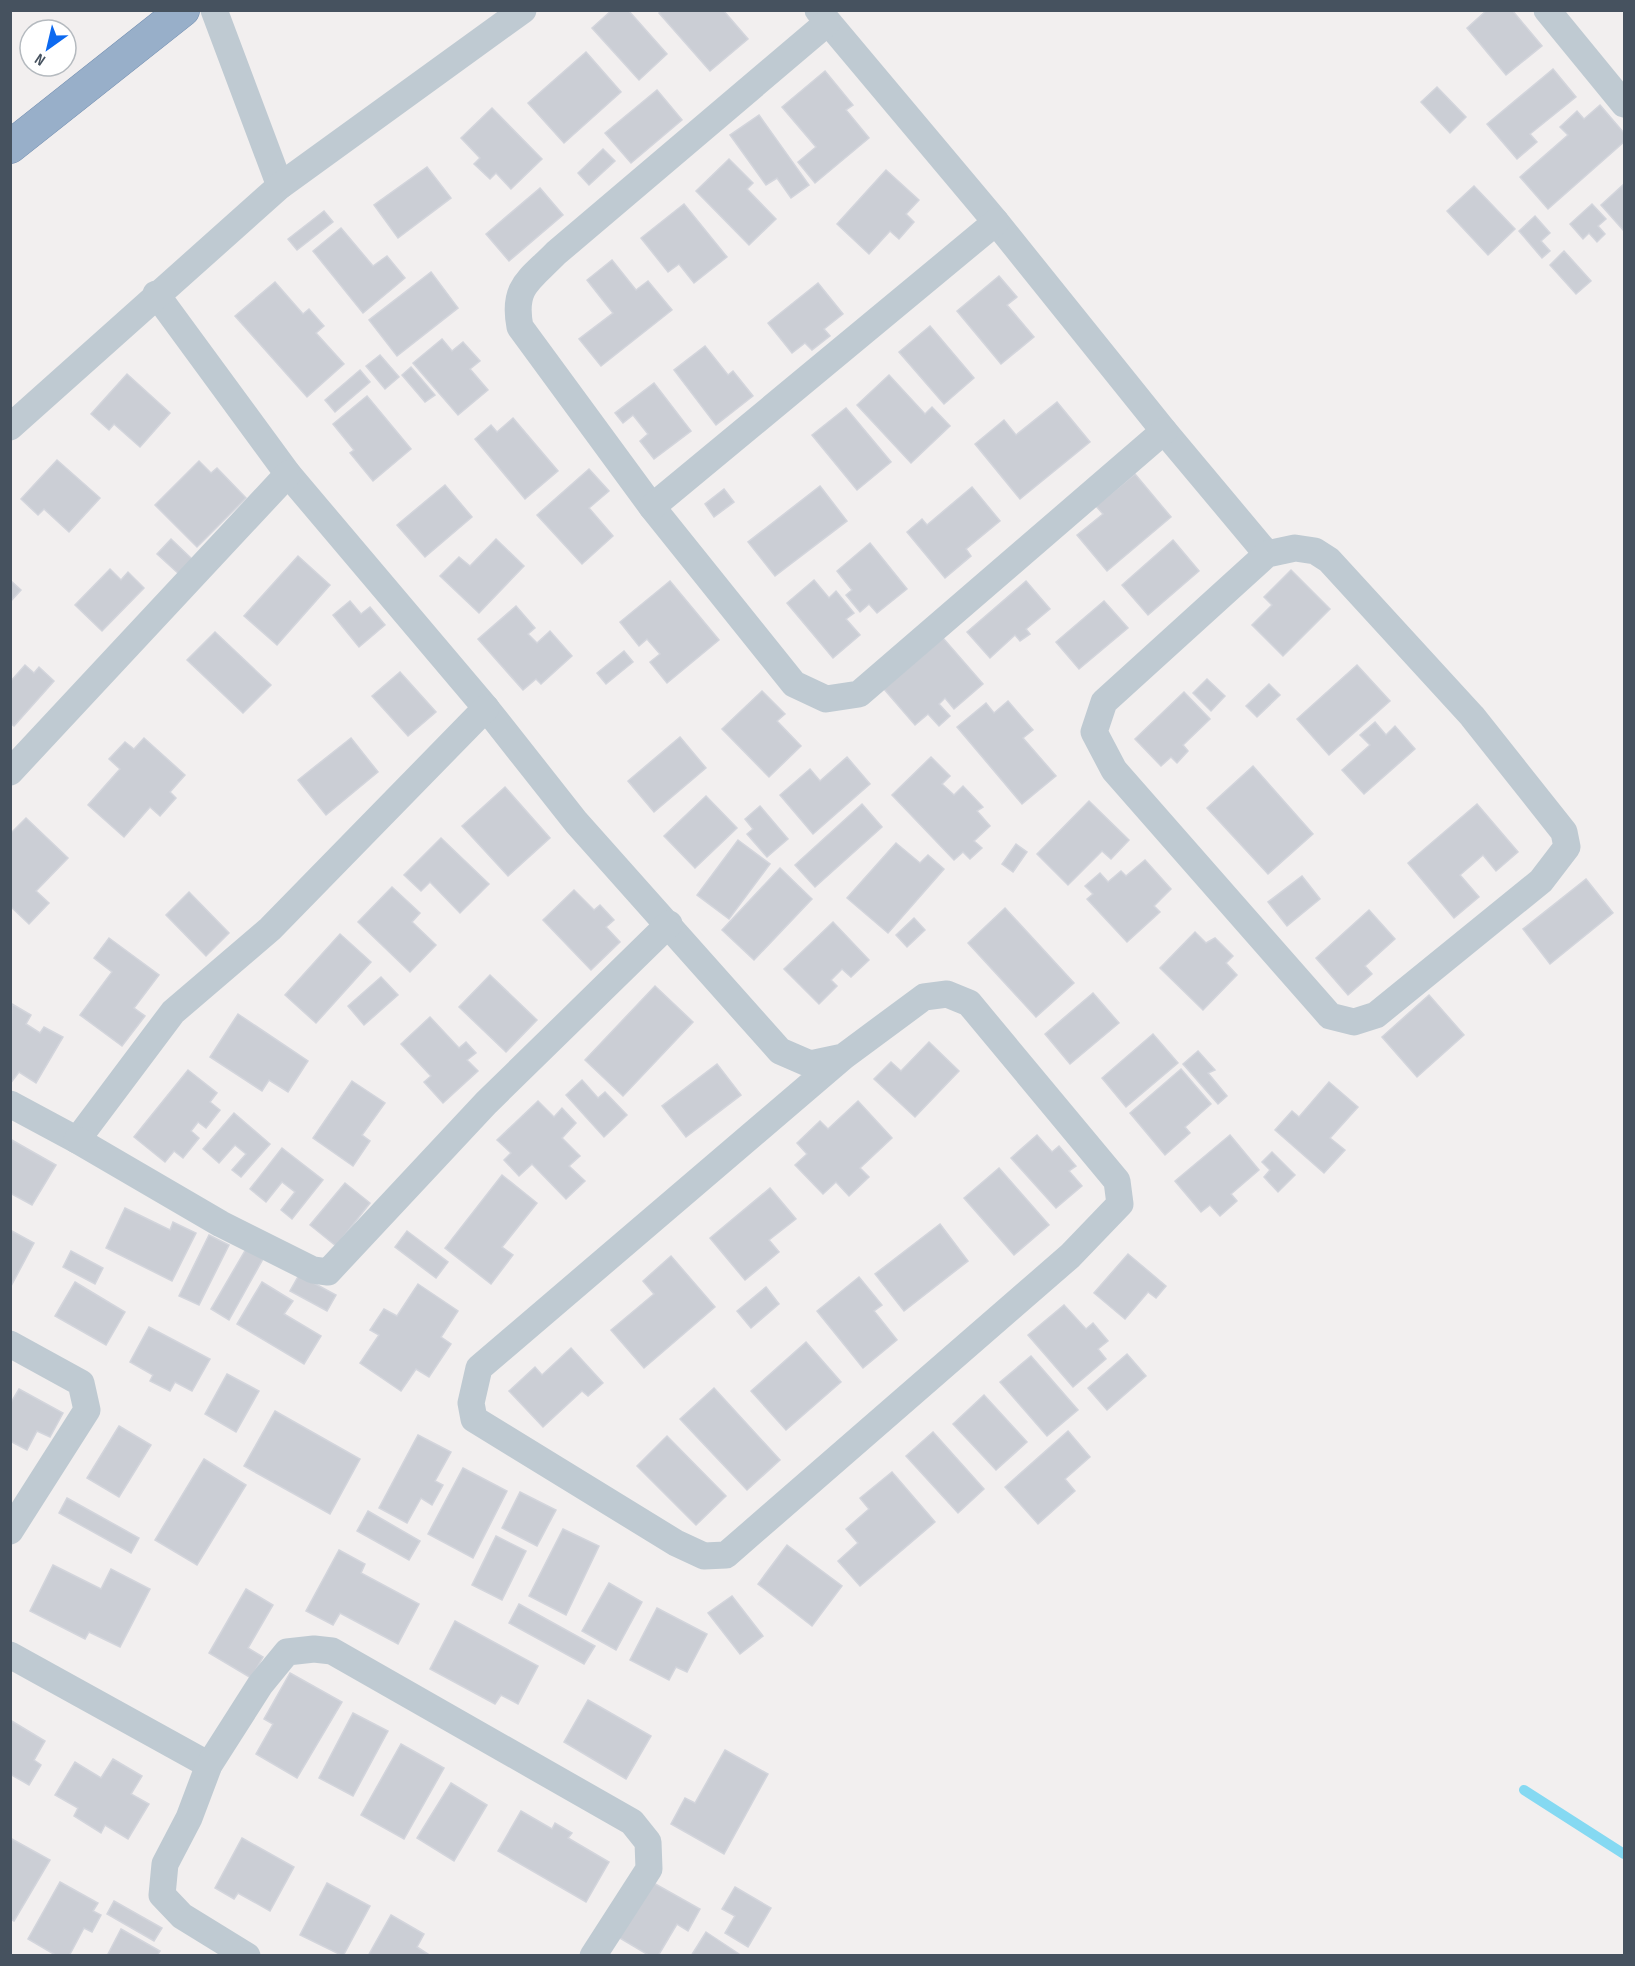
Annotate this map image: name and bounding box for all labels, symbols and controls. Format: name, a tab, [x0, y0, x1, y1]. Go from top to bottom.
north arrow	[18, 18, 78, 78]
text: N	[32, 49, 49, 69]

